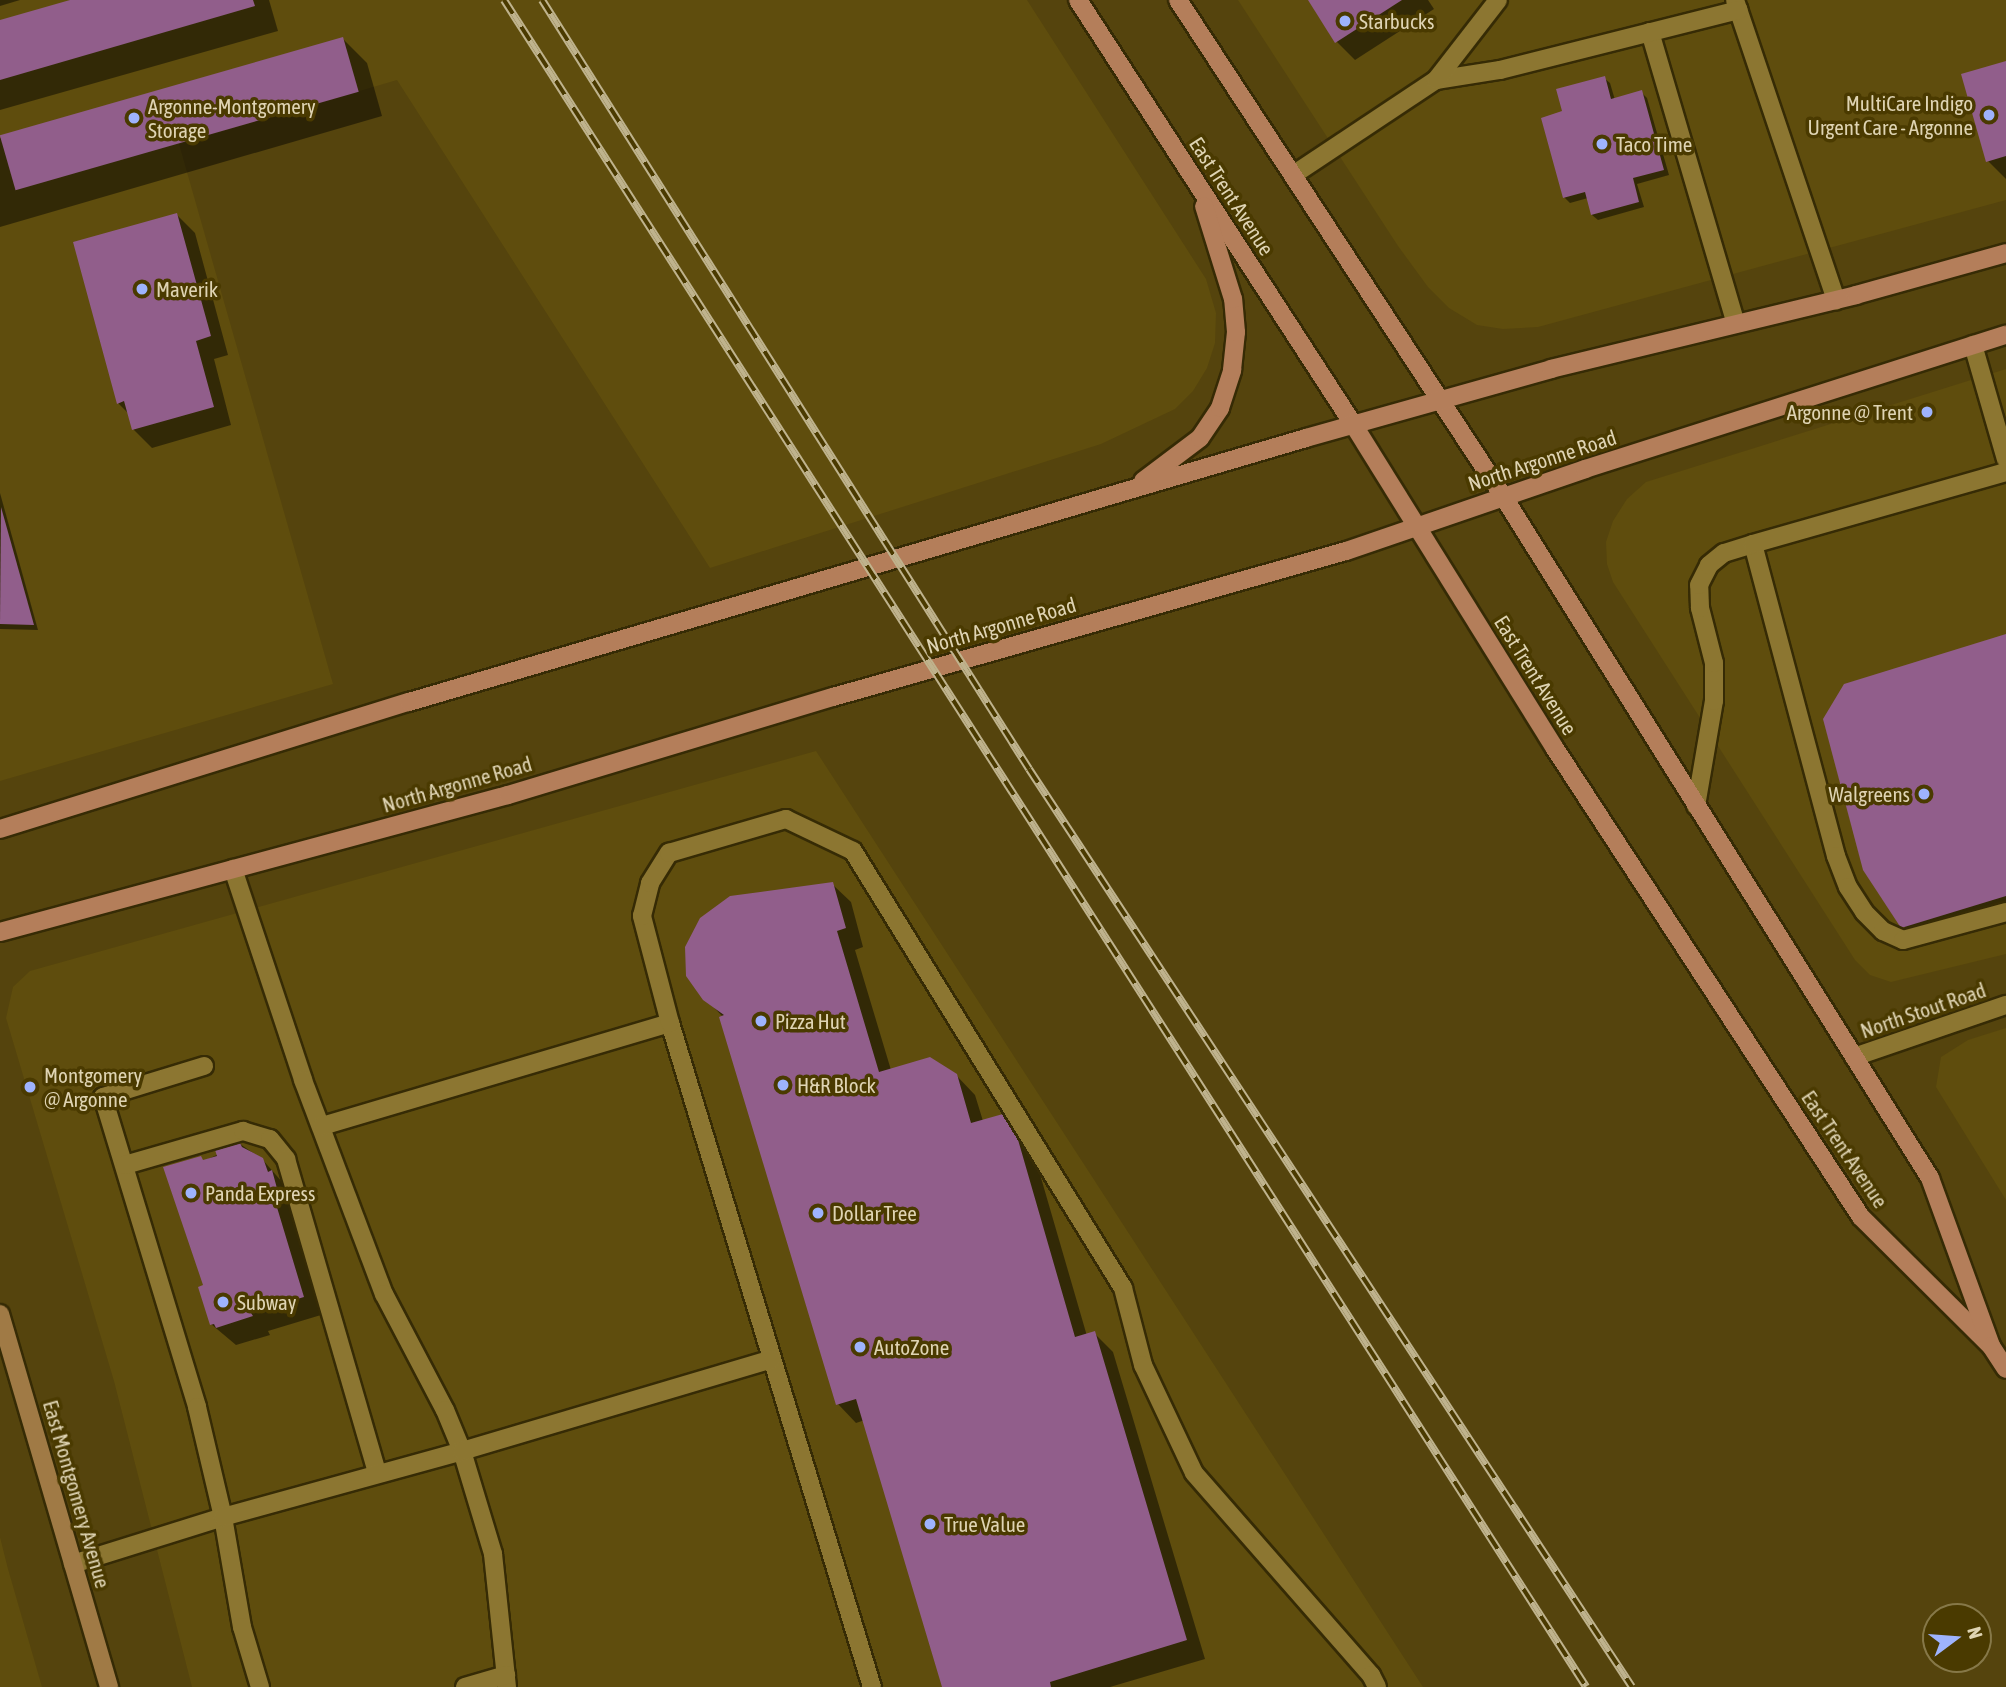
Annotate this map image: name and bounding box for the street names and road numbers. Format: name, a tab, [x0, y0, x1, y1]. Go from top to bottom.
street label: East Trent Avenue	[1184, 132, 1280, 260]
street label: North Argonne Road	[1465, 424, 1619, 496]
street label: North Argonne Road	[923, 592, 1079, 658]
street label: East Trent Avenue	[1489, 611, 1583, 739]
street label: North Argonne Road	[379, 751, 535, 817]
street label: North Stout Road	[1857, 977, 1989, 1043]
street label: East Trent Avenue	[1797, 1086, 1893, 1212]
street label: East Montgomery Avenue	[38, 1397, 116, 1591]

